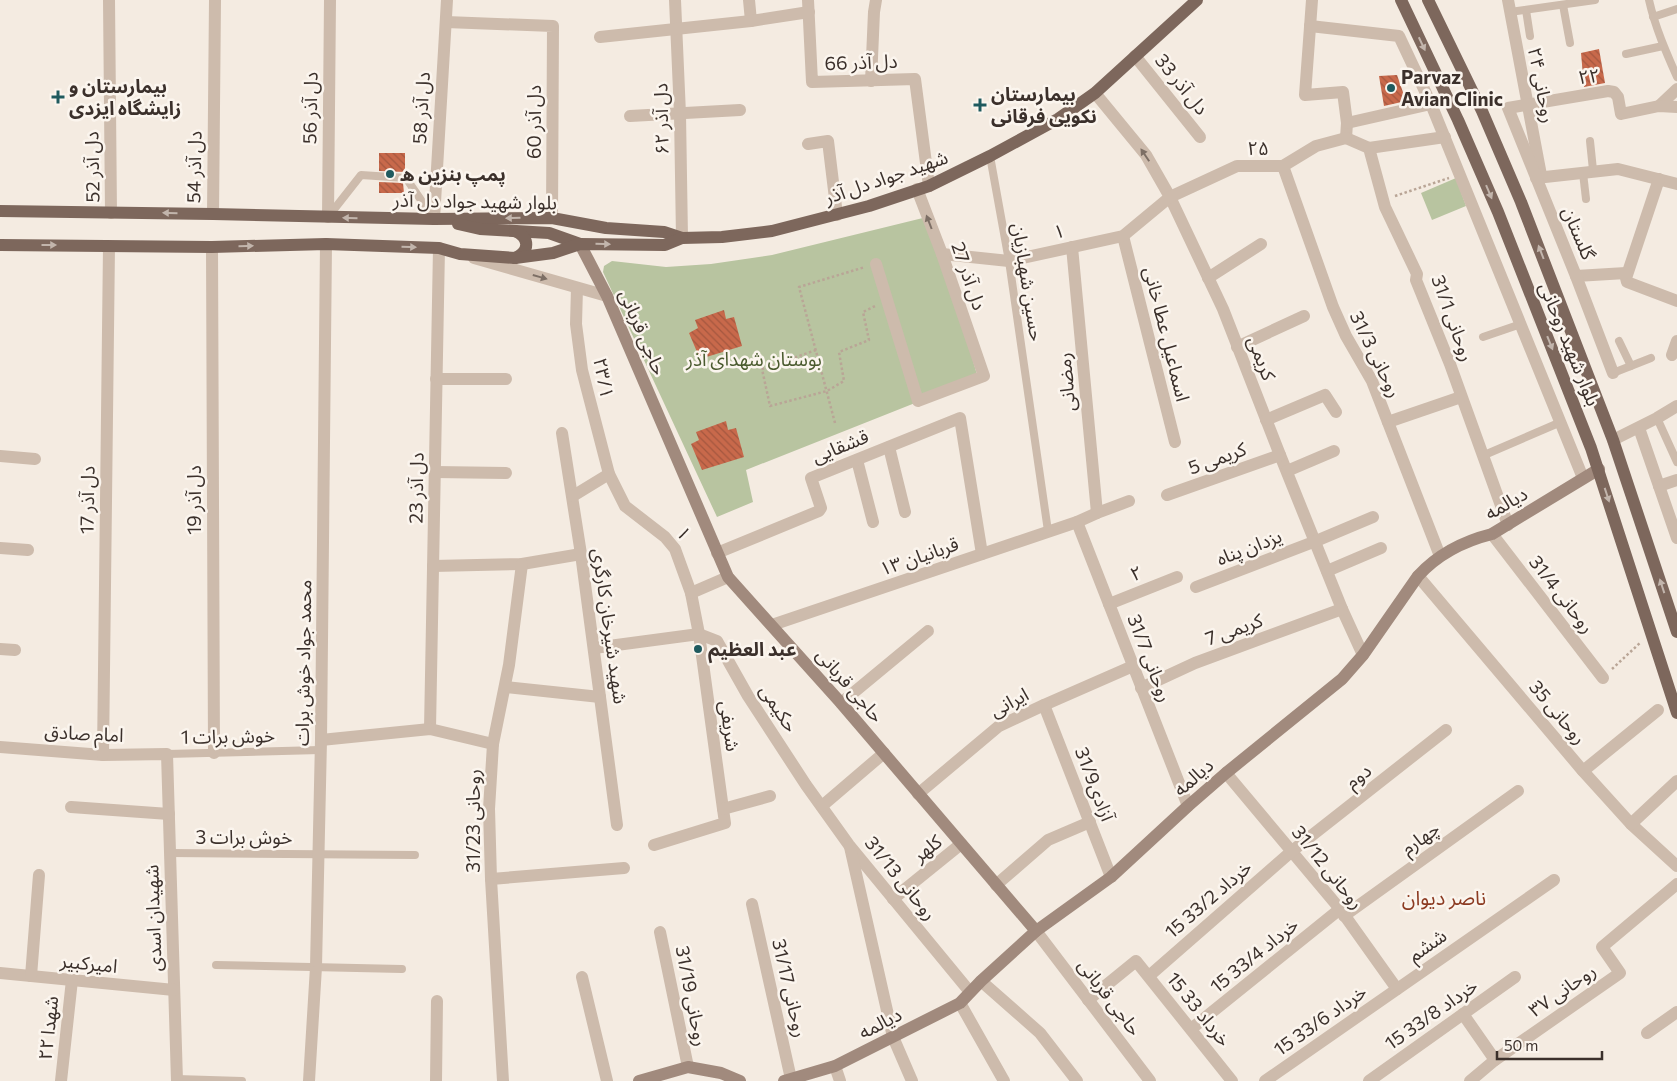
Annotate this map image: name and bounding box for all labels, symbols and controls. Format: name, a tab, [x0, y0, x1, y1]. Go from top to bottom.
one-way arrow	[1419, 37, 1427, 51]
street label: روحانی ۲۴	[1523, 45, 1561, 125]
street label: دل آذر 66	[824, 49, 898, 75]
street label: دل آذر 33	[1150, 49, 1214, 119]
street label: ۲۲	[1577, 63, 1601, 88]
place label: Parvaz Avian Clinic	[1401, 65, 1503, 110]
street label: دل آذر 58	[407, 71, 435, 145]
street label: دل آذر 56	[297, 72, 323, 144]
place label: بیمارستان و زایشگاه ایزدی	[69, 74, 181, 120]
place label: بیمارستان نکویی فرقانی	[991, 82, 1097, 128]
marker: Parvaz Avian Clinic	[1385, 82, 1397, 94]
street label: دل آذر ۶۲	[648, 83, 674, 155]
street label: دل آذر 60	[522, 85, 546, 159]
marker: بیمارستان و زایشگاه ایزدی	[51, 90, 65, 104]
marker: بیمارستان نکویی فرقانی	[973, 98, 987, 112]
street label: دل آذر 52	[79, 131, 105, 203]
street label: دل آذر 54	[181, 131, 207, 203]
street label: ۲۵	[1247, 136, 1269, 159]
street label: شهید جواد دل آذر	[820, 145, 951, 210]
one-way arrow	[1140, 149, 1150, 162]
place label: پمپ بنزین ه	[400, 162, 506, 187]
marker: پمپ بنزین ه	[384, 168, 396, 180]
one-way arrow	[1486, 185, 1494, 199]
street label: بلوار شهید جواد دل آذر	[392, 188, 557, 214]
street label: گلستان	[1558, 203, 1601, 264]
one-way arrow	[162, 209, 178, 217]
one-way arrow	[342, 213, 358, 221]
one-way arrow	[504, 214, 520, 222]
one-way arrow	[925, 215, 933, 229]
street label: ۱	[1051, 218, 1067, 243]
street label: حسین شهبازیان	[1007, 221, 1049, 343]
street label: دل آذر 27	[946, 239, 992, 313]
one-way arrow	[596, 240, 612, 248]
one-way arrow	[41, 241, 57, 249]
one-way arrow	[238, 242, 254, 250]
one-way arrow	[401, 243, 417, 251]
one-way arrow	[1536, 245, 1544, 259]
street label: اسماعیل عطا خانی	[1139, 264, 1195, 404]
street label: روحانی 31/1	[1426, 271, 1480, 365]
one-way arrow	[533, 274, 548, 282]
street label: بلوار شهید روحانی	[1534, 279, 1606, 409]
street label: حاجی قربانی	[614, 286, 672, 378]
street label: روحانی 31/3	[1345, 307, 1407, 401]
street label: کریمی	[1243, 332, 1282, 385]
one-way arrow	[1546, 336, 1554, 350]
park label: بوستان شهدای آذر	[685, 347, 822, 371]
street label: رمضانی	[1051, 352, 1081, 412]
street label: ۲۳/۱	[589, 356, 620, 400]
street label: قشقایی	[808, 424, 872, 468]
street label: کریمی 5	[1185, 436, 1250, 480]
street label: دل آذر 23	[403, 452, 429, 524]
street label: دل آذر 19	[182, 465, 206, 535]
street label: دل آذر 17	[74, 466, 100, 534]
street label: دیالمه	[1480, 481, 1531, 524]
one-way arrow	[1603, 488, 1611, 503]
street label: ۱	[672, 521, 697, 544]
street label: یزدان پناه	[1213, 524, 1286, 572]
street label: ۱۳ قربانیان	[876, 531, 962, 581]
street label: شهید شیرخان کارگری	[587, 547, 633, 705]
street label: روحانی 31/4	[1524, 550, 1600, 638]
street label: ۲	[1127, 560, 1145, 585]
one-way arrow	[1657, 578, 1665, 593]
street label: محمد جواد خوش برات	[290, 580, 316, 746]
street label: کریمی 7	[1202, 607, 1267, 650]
street label: روحانی 31/7	[1122, 611, 1178, 705]
place label: عبد العظيم	[708, 637, 796, 664]
marker: عبد العظيم	[692, 643, 704, 655]
street label: حاجی قربانی	[811, 643, 889, 727]
street label: روحانی 35	[1524, 675, 1592, 749]
street label: حکیمی	[755, 679, 803, 737]
street label: ایرانی	[985, 682, 1033, 722]
street label: شریفی	[715, 699, 745, 753]
street label: امام صادق	[44, 719, 124, 750]
street label: خوش برات 1	[181, 723, 275, 749]
street label: آزادی31/9	[1070, 744, 1121, 826]
street label: دیالمه	[1168, 753, 1217, 800]
street label: دوم	[1340, 758, 1378, 796]
street label: روحانی 31/23	[461, 769, 485, 873]
street label: چهارم	[1396, 816, 1446, 862]
street label: روحانی 31/12	[1287, 820, 1369, 914]
street label: خوش برات 3	[196, 825, 292, 849]
street label: کلهر	[907, 828, 947, 868]
street label: روحانی 31/13	[860, 831, 942, 925]
street label: 15 خرداد 33/2	[1160, 855, 1256, 943]
street label: شهیدان اسدی	[139, 864, 166, 972]
district label: ناصر دیوان	[1402, 885, 1486, 910]
street label: 15 خرداد 33/4	[1205, 912, 1303, 998]
street label: ششم	[1403, 923, 1453, 969]
street label: روحانی 31/17	[767, 936, 813, 1040]
street label: روحانی 31/19	[670, 944, 714, 1048]
street label: امیرکبیر	[58, 948, 119, 978]
street label: حاجی قربانی	[1073, 954, 1147, 1040]
street label: روحانی ۳۷	[1524, 958, 1600, 1022]
street label: 15 خرداد 33	[1162, 967, 1236, 1051]
street label: 15 خرداد 33/8	[1380, 973, 1482, 1055]
street label: 15 خرداد 33/6	[1269, 979, 1371, 1061]
street label: شهدا ۲۲	[33, 995, 62, 1061]
street label: دیالمه	[854, 1002, 905, 1043]
scale bar	[1497, 1028, 1602, 1060]
text: 50 m	[1504, 1036, 1538, 1054]

